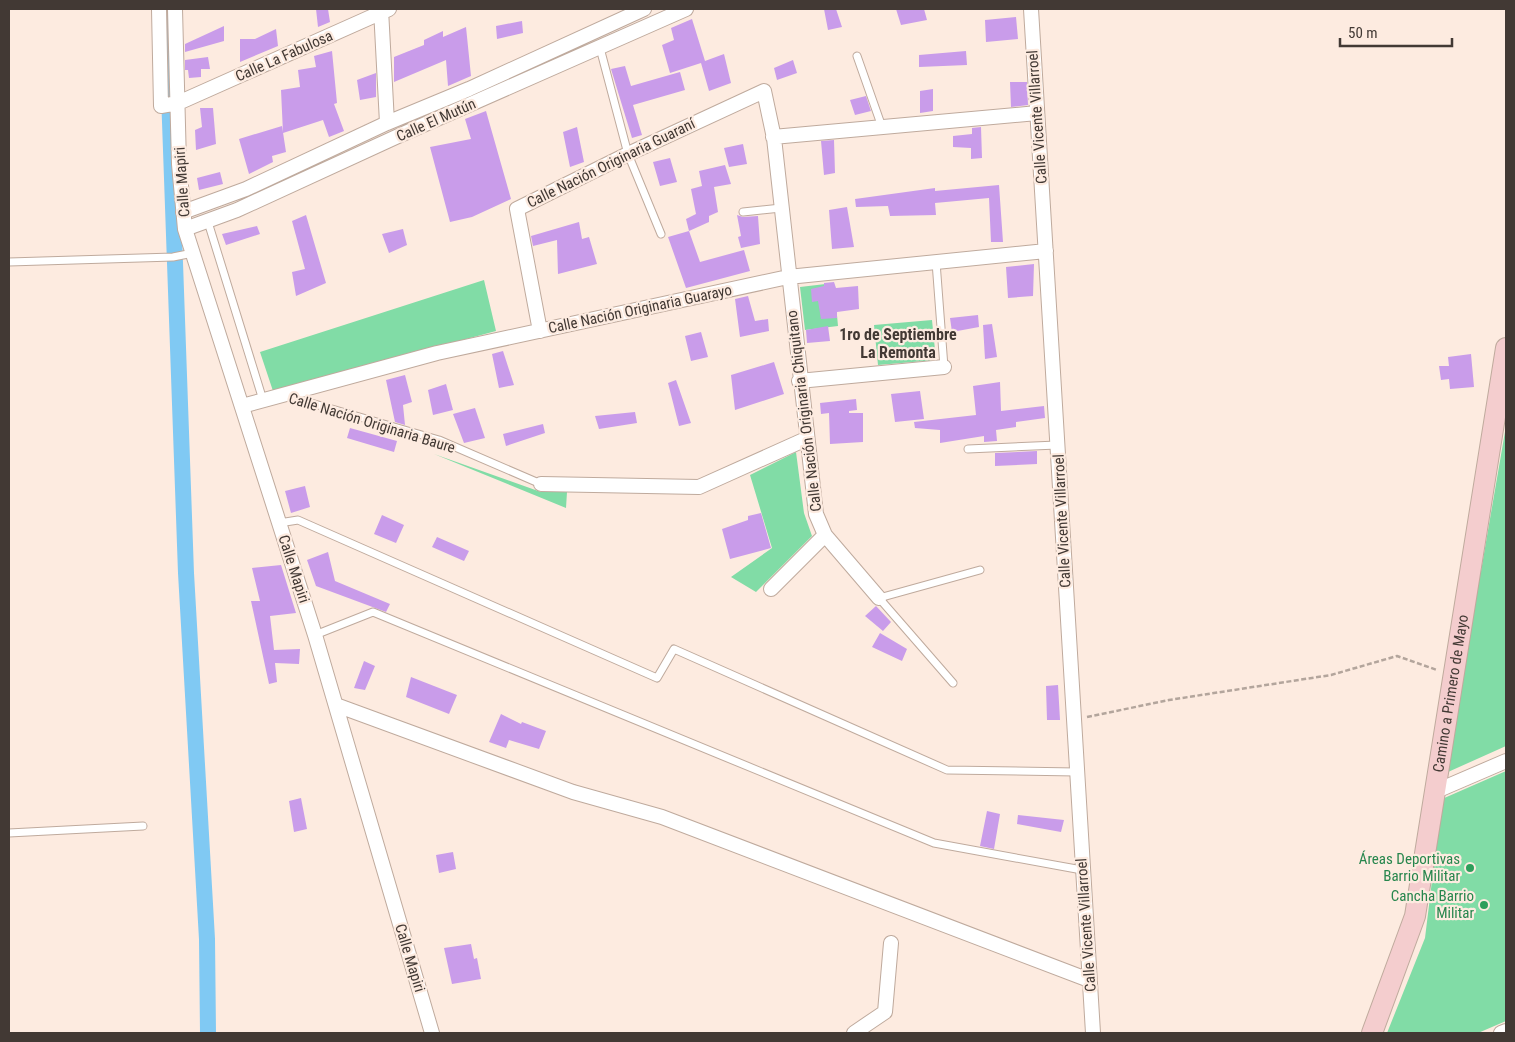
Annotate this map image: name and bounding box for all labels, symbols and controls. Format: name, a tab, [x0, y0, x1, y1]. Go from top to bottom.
scale bar	[1340, 15, 1452, 47]
text: 50 m	[1348, 24, 1378, 42]
street label: Calle La Fabulosa	[233, 27, 335, 85]
street label: Calle Vicente Villarroel	[1023, 50, 1051, 184]
street label: Calle El Mutún	[394, 95, 478, 145]
street label: Calle Nación Originaria Guaraní	[524, 114, 699, 212]
street label: Calle Mapiri	[171, 146, 193, 218]
street label: Calle Nación Originaria Guarayo	[546, 281, 734, 337]
street label: Calle Nación Originaria Chiquitano	[783, 309, 825, 513]
district label: 1ro de Septiembre La Remonta	[839, 325, 957, 362]
street label: Calle Nación Originaria Baure	[287, 389, 457, 457]
street label: Calle Vicente Villarroel	[1050, 454, 1074, 588]
street label: Calle Mapiri	[275, 533, 313, 605]
street label: Camino a Primero de Mayo	[1429, 613, 1472, 774]
place label: Áreas Deportivas Barrio Militar	[1359, 850, 1460, 885]
street label: Calle Vicente Villarroel	[1072, 858, 1100, 992]
marker: Áreas Deportivas Barrio Militar	[1464, 862, 1476, 874]
place label: Cancha Barrio Militar	[1391, 887, 1474, 922]
marker: Cancha Barrio Militar	[1478, 899, 1490, 911]
street label: Calle Mapiri	[391, 922, 429, 994]

